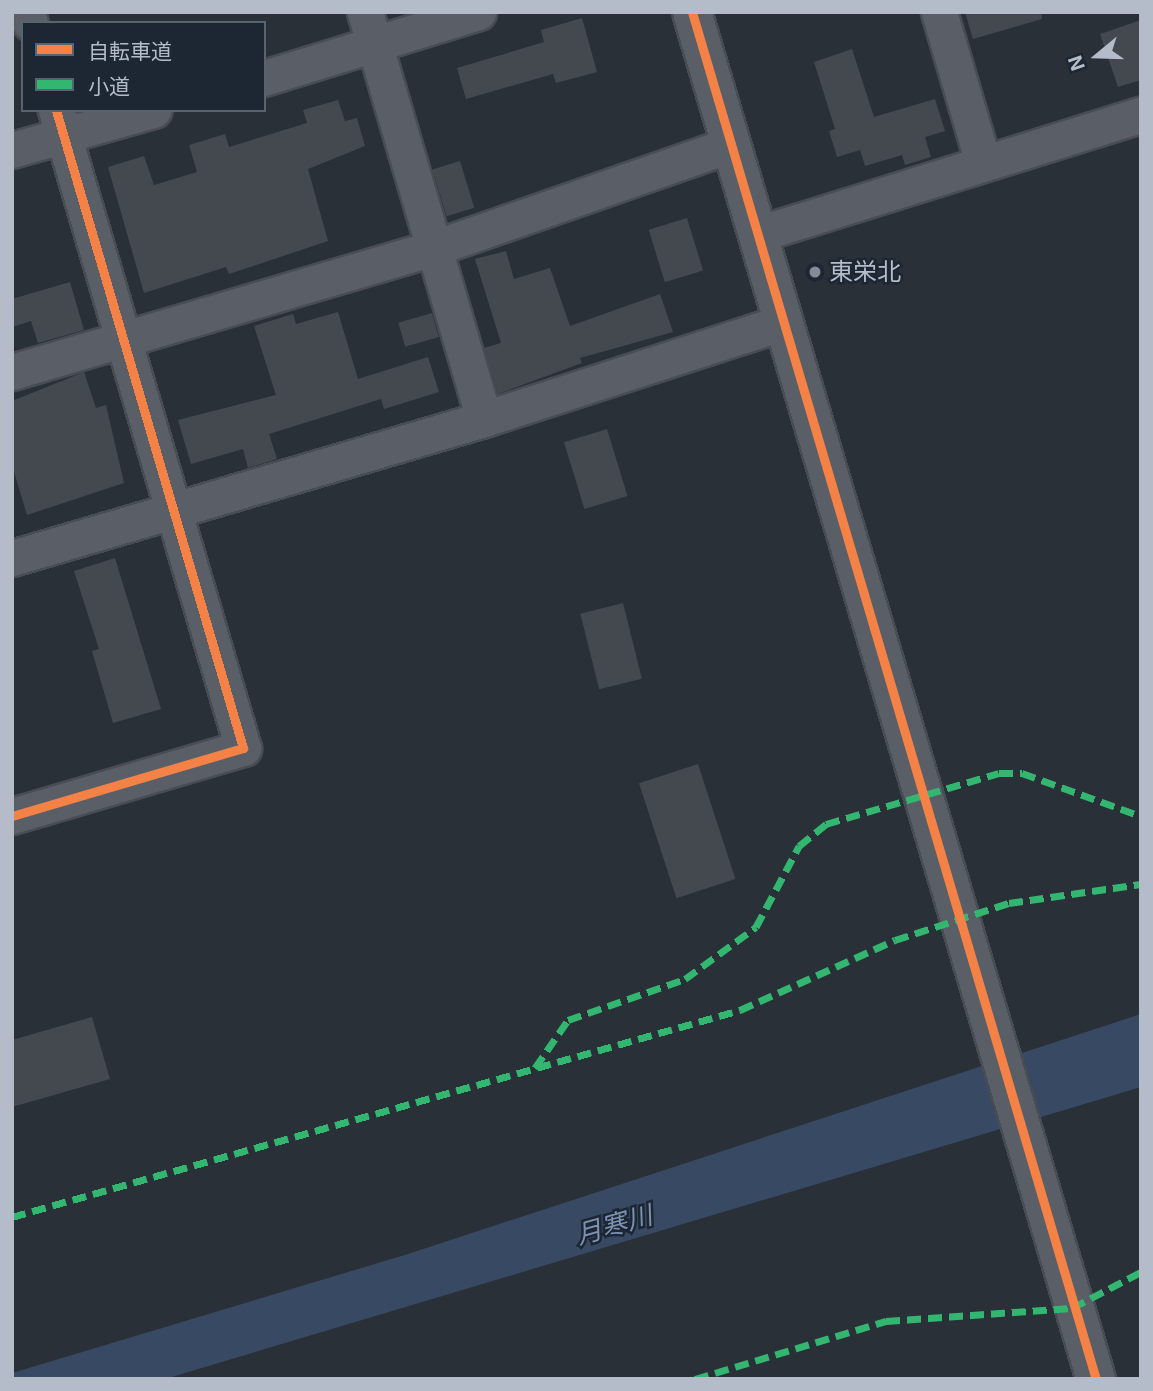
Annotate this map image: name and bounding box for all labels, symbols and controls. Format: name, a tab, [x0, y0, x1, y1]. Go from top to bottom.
legend	[21, 21, 266, 112]
north arrow	[1062, 21, 1132, 91]
text: 自転車道	[88, 39, 172, 64]
text: N	[1063, 52, 1090, 74]
text: 小道	[88, 74, 130, 99]
place label: 東栄北	[829, 258, 901, 286]
marker: 東栄北	[807, 264, 823, 280]
water label: 月寒川	[572, 1199, 656, 1251]

